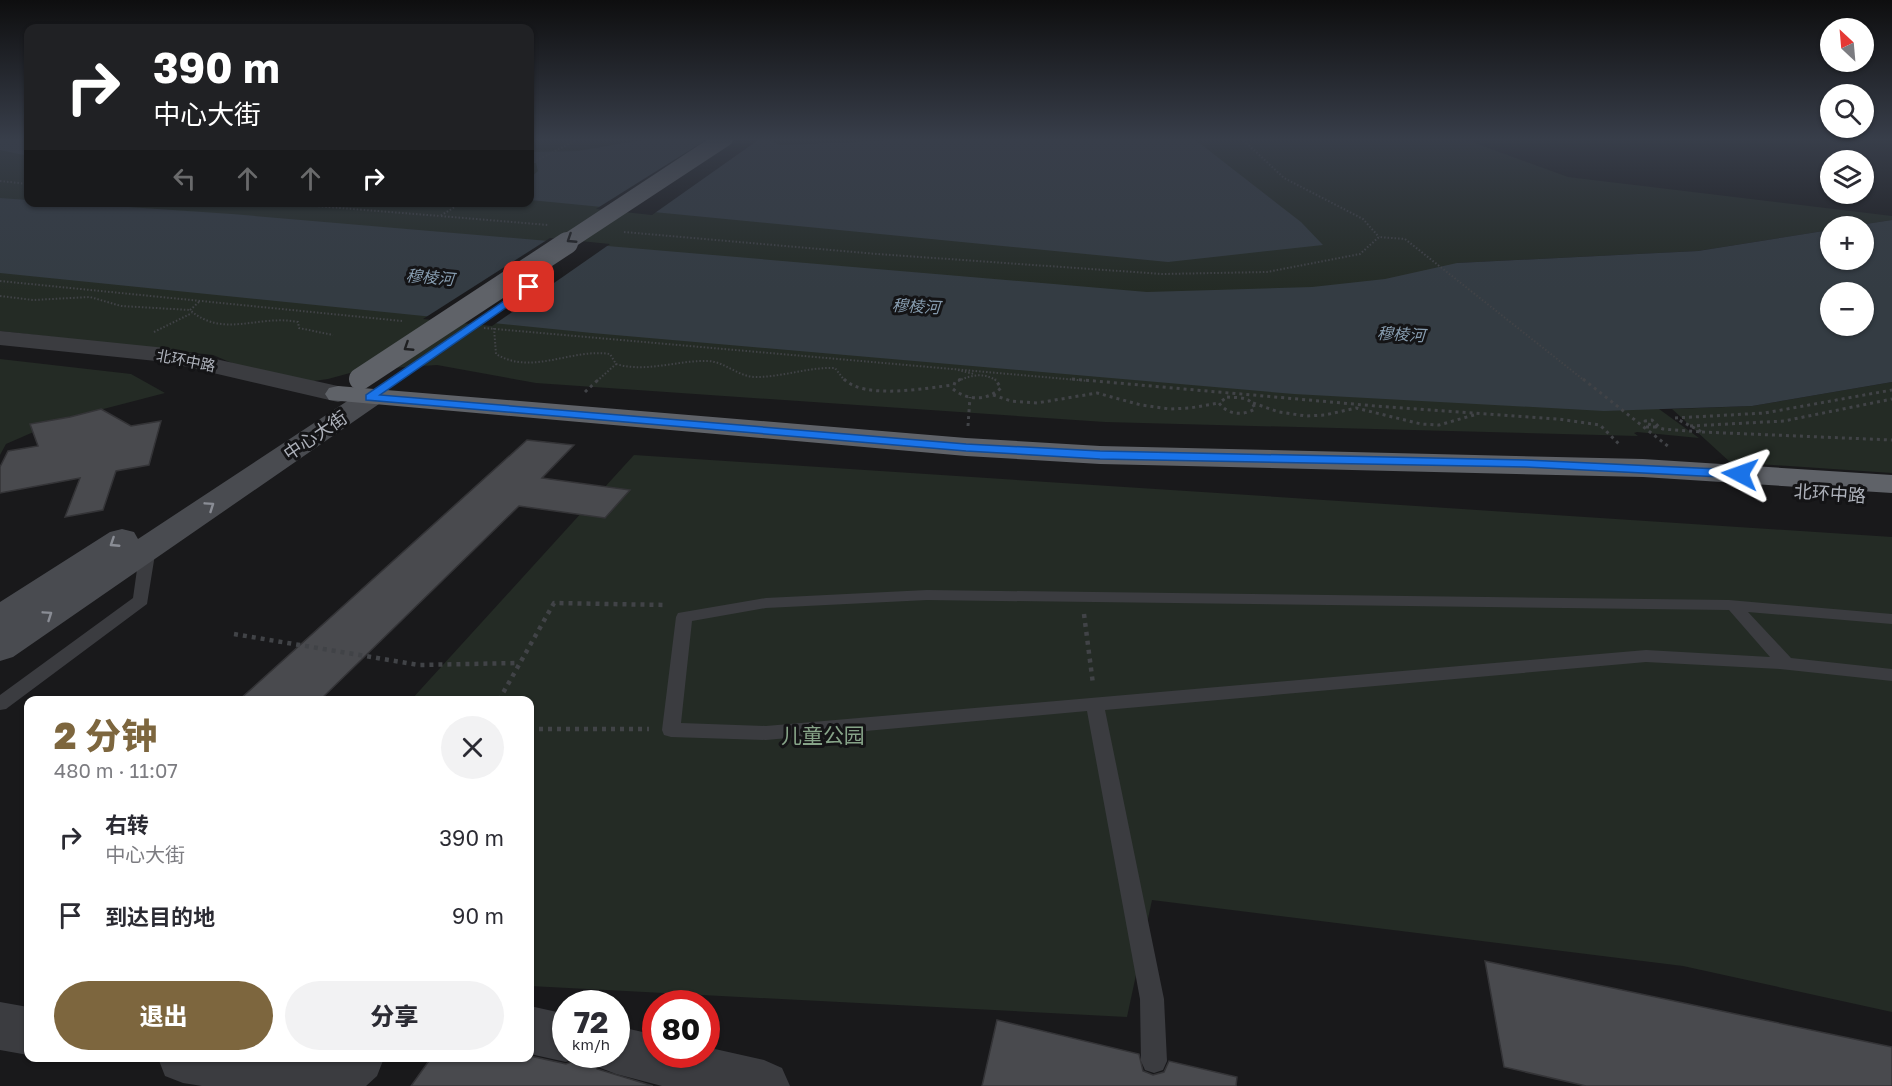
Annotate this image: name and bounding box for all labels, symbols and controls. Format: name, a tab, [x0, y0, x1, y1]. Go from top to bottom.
north arrow	[1820, 18, 1874, 72]
map controls	[1820, 18, 1874, 336]
text: 390 m	[153, 42, 280, 92]
icon: right	[54, 48, 132, 126]
button: search	[1820, 84, 1874, 138]
text: 中心大街	[153, 98, 261, 130]
button: layers	[1820, 150, 1874, 204]
icon: left	[168, 162, 201, 195]
icon: ahead	[231, 162, 264, 195]
icon: ahead	[294, 162, 327, 195]
icon: right	[357, 162, 390, 195]
button: +	[1820, 216, 1874, 270]
one-way arrow	[567, 232, 577, 244]
pin	[503, 261, 554, 312]
water label: 穆棱河	[405, 265, 458, 289]
icon: arrive	[512, 270, 545, 303]
button: −	[1820, 282, 1874, 336]
water label: 穆棱河	[892, 295, 943, 317]
water label: 穆棱河	[1377, 323, 1428, 345]
one-way arrow	[404, 340, 415, 351]
street label: 北环中路	[155, 345, 217, 375]
street label: 中心大街	[279, 406, 351, 464]
position arrow	[1708, 442, 1772, 506]
street label: 北环中路	[1793, 480, 1867, 506]
one-way arrow	[203, 502, 214, 513]
one-way arrow	[110, 536, 121, 547]
one-way arrow	[42, 611, 53, 622]
text: 2 分钟	[54, 714, 157, 757]
button: close	[441, 716, 504, 779]
park label: 儿童公园	[781, 722, 865, 748]
text: 480 m · 11:07	[54, 758, 178, 782]
text: 右转	[105, 811, 149, 838]
icon: right	[54, 821, 87, 854]
text: 390 m	[439, 824, 504, 851]
text: 中心大街	[105, 842, 185, 866]
icon: arrive	[54, 899, 87, 932]
text: 90 m	[452, 902, 504, 929]
text: 到达目的地	[105, 903, 215, 930]
button: 退出	[54, 981, 273, 1050]
button: 分享	[285, 981, 504, 1050]
speed limit sign: 80	[642, 990, 720, 1068]
text: 72	[574, 1004, 608, 1040]
text: km/h	[572, 1035, 610, 1053]

